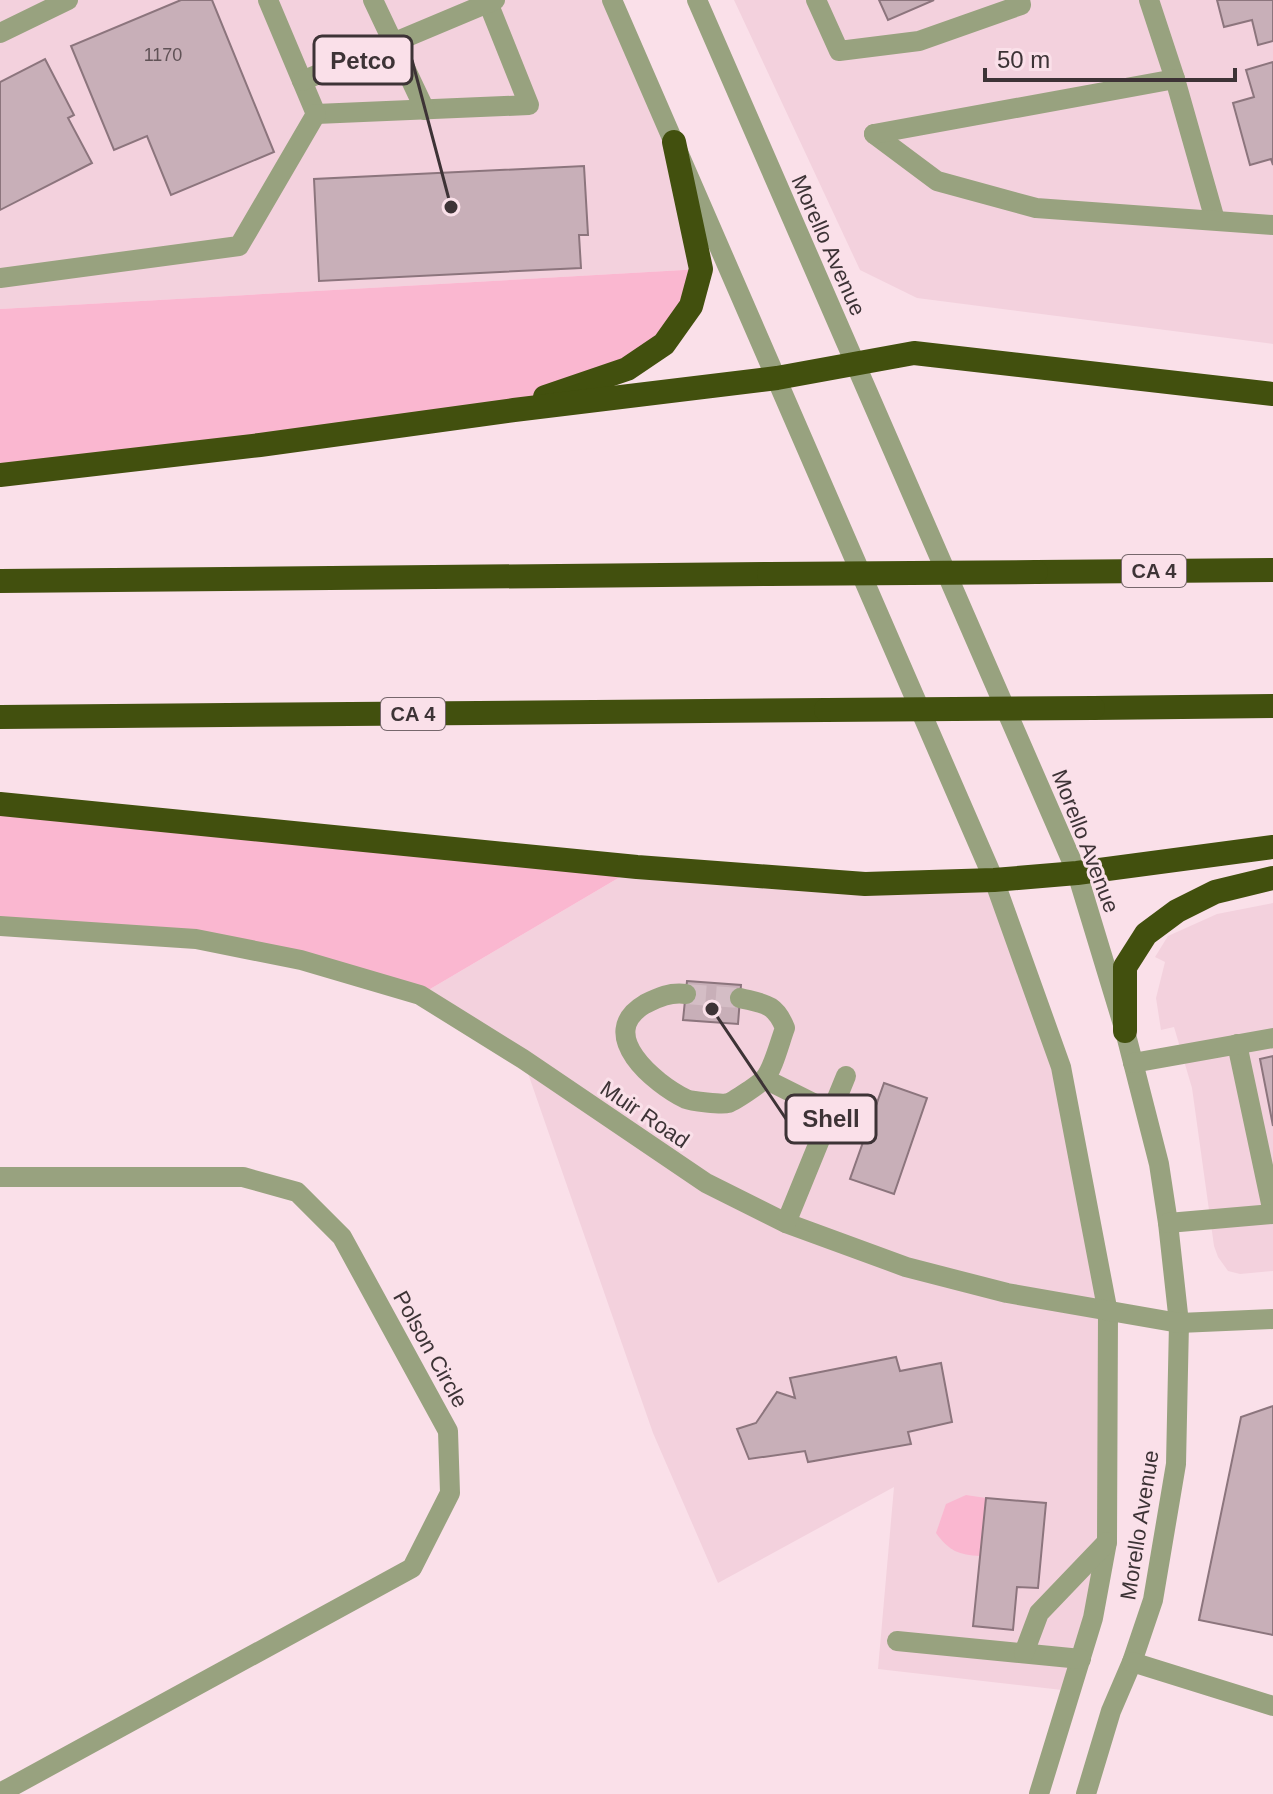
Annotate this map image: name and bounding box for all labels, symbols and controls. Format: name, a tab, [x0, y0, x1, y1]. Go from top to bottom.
scale bar	[985, 32, 1235, 82]
callout: Petco	[314, 36, 412, 84]
house number: 1170	[144, 45, 182, 65]
text: 50 m	[997, 46, 1050, 73]
text: Petco	[330, 47, 396, 74]
street label: Morello Avenue	[786, 171, 871, 319]
road number: CA 4	[1122, 555, 1186, 587]
road number: CA 4	[381, 698, 445, 730]
street label: Morello Avenue	[1047, 766, 1124, 916]
street label: Muir Road	[596, 1076, 694, 1153]
callout: Shell	[786, 1095, 876, 1143]
text: Shell	[802, 1105, 860, 1132]
street label: Polson Circle	[388, 1287, 473, 1412]
street label: Morello Avenue	[1115, 1448, 1164, 1602]

